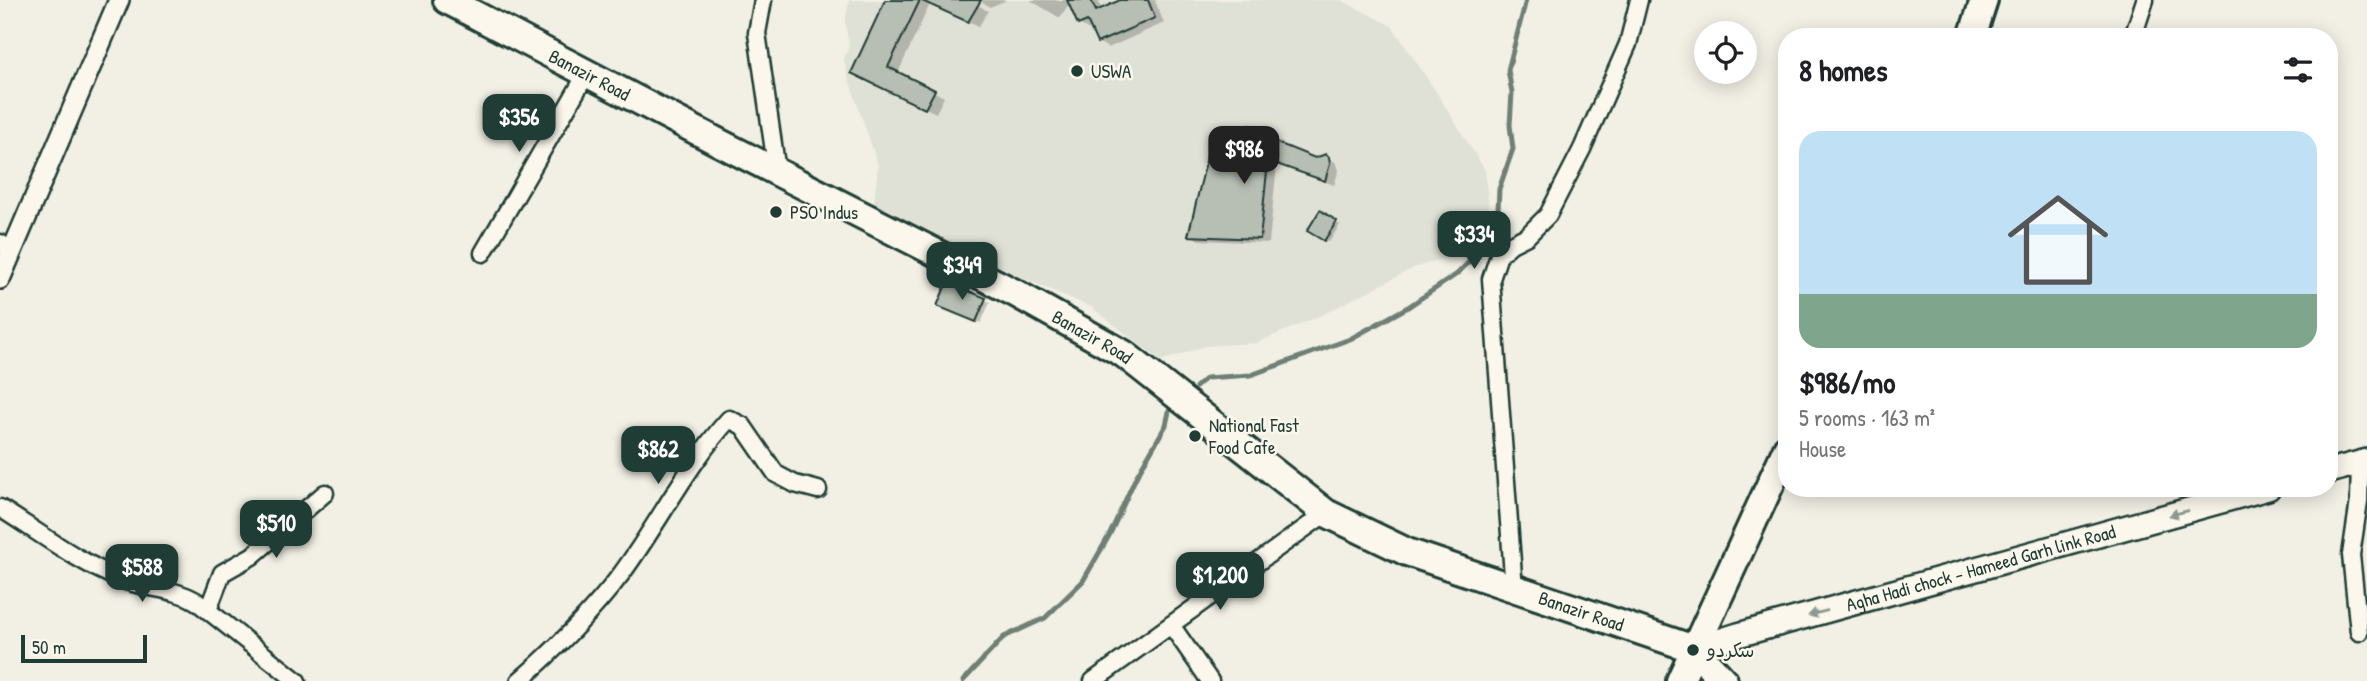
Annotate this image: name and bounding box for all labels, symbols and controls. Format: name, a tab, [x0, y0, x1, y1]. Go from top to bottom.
map controls	[1694, 21, 1757, 84]
button: locate	[1694, 21, 1757, 84]
street label: Banazir Road	[544, 43, 635, 107]
text: 8 homes	[1799, 50, 1887, 90]
icon: filters	[2279, 51, 2317, 89]
place label: USWA	[1091, 58, 1131, 84]
marker: USWA	[1069, 63, 1085, 79]
pin: $356	[478, 94, 560, 154]
text: $356	[499, 101, 539, 132]
pin: $986	[1203, 127, 1285, 186]
text: $986	[1224, 133, 1264, 164]
icon: home	[1995, 177, 2121, 303]
place label: PSO Indus	[790, 199, 858, 225]
marker: PSO Indus	[768, 204, 784, 220]
pin: $334	[1433, 212, 1515, 271]
text: $334	[1454, 218, 1494, 249]
pin: $349	[921, 243, 1003, 302]
text: $349	[942, 249, 982, 280]
street label: Banazir Road	[1048, 303, 1139, 370]
text: $986/mo	[1799, 362, 1895, 402]
text: 5 rooms · 163 m²	[1799, 402, 1935, 433]
place label: National Fast Food Cafe	[1208, 412, 1299, 460]
pin: $862	[617, 426, 699, 486]
marker: National Fast Food Cafe	[1187, 428, 1203, 444]
text: $862	[637, 433, 679, 464]
text: House	[1799, 433, 1846, 464]
pin: $510	[235, 500, 317, 560]
text: $510	[256, 507, 296, 538]
one-way arrow	[2168, 508, 2190, 519]
street label: Agha Hadi chock - Hameed Garh link Road	[1843, 518, 2119, 617]
pin: $588	[101, 544, 183, 604]
text: $588	[121, 551, 163, 582]
pin: $1,200	[1163, 552, 1277, 612]
text: $1,200	[1192, 559, 1248, 590]
street label: Banazir Road	[1535, 584, 1628, 638]
one-way arrow	[1807, 608, 1828, 618]
scale bar	[21, 632, 147, 664]
text: 50 m	[32, 634, 66, 660]
place label: سکردو	[1706, 637, 1755, 663]
marker: سکردو	[1685, 642, 1701, 658]

